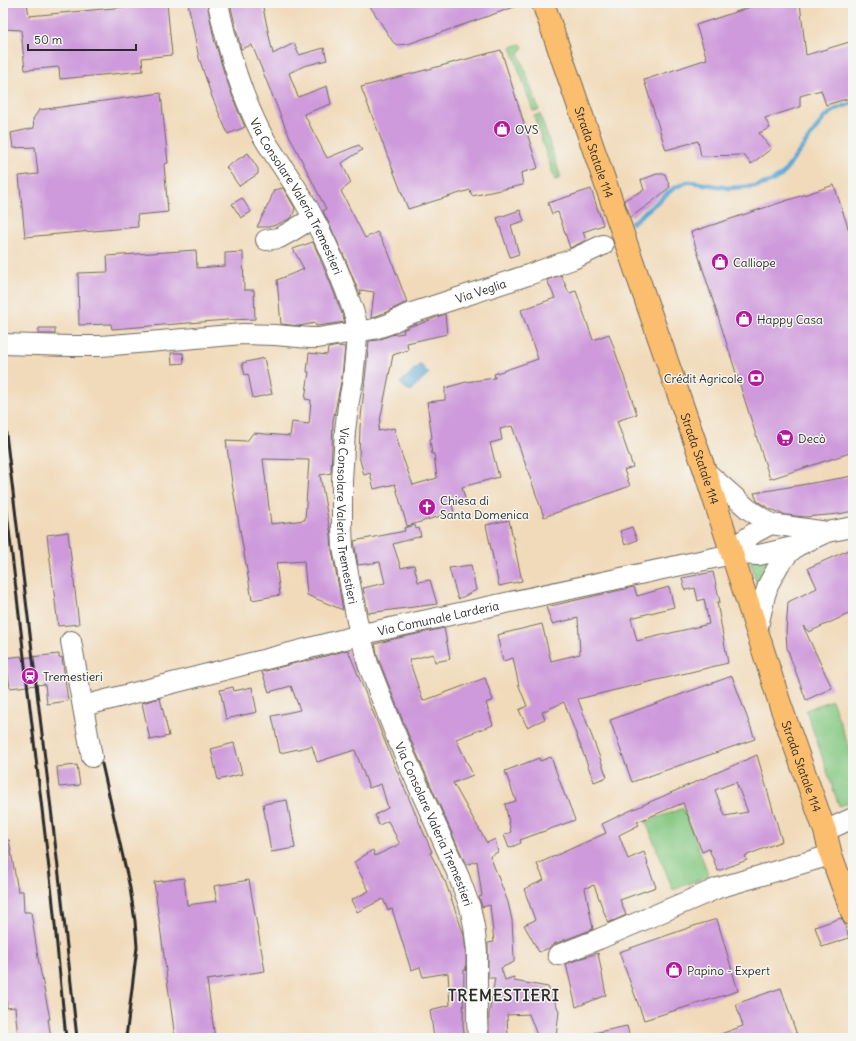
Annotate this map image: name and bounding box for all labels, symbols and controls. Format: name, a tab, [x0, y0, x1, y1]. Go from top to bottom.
scale bar	[28, 26, 136, 52]
text: 50 m	[34, 32, 63, 47]
street label: Strada Statale 114	[572, 105, 617, 200]
street label: Via Consolare Valeria Tremestieri	[247, 115, 346, 276]
shop icon: OVS	[492, 119, 512, 139]
place label: OVS	[515, 122, 539, 137]
shop icon: Calliope	[710, 252, 730, 272]
place label: Calliope	[733, 255, 776, 270]
street label: Via Veglia	[453, 275, 508, 306]
shop icon: Happy Casa	[734, 309, 754, 329]
place label: Happy Casa	[757, 312, 823, 327]
bank icon: Crédit Agricole	[746, 368, 766, 388]
place label: Crédit Agricole	[664, 371, 743, 386]
street label: Strada Statale 114	[678, 411, 723, 506]
street label: Via Consolare Valeria Tremestieri	[334, 427, 361, 605]
supermarket icon: Decò	[775, 428, 795, 448]
place label: Decò	[798, 431, 826, 446]
place label: Chiesa di Santa Domenica	[440, 493, 529, 522]
church icon: Chiesa di Santa Domenica	[417, 497, 437, 517]
street label: Via Comunale Larderia	[376, 597, 500, 638]
station icon: Tremestieri	[20, 666, 40, 686]
place label: Tremestieri	[43, 669, 103, 684]
street label: Strada Statale 114	[779, 719, 825, 814]
street label: Via Consolare Valeria Tremestieri	[392, 740, 476, 908]
shop icon: Papino - Expert	[664, 960, 684, 980]
place label: Papino - Expert	[687, 963, 770, 978]
district label: TREMESTIERI	[448, 985, 560, 1005]

